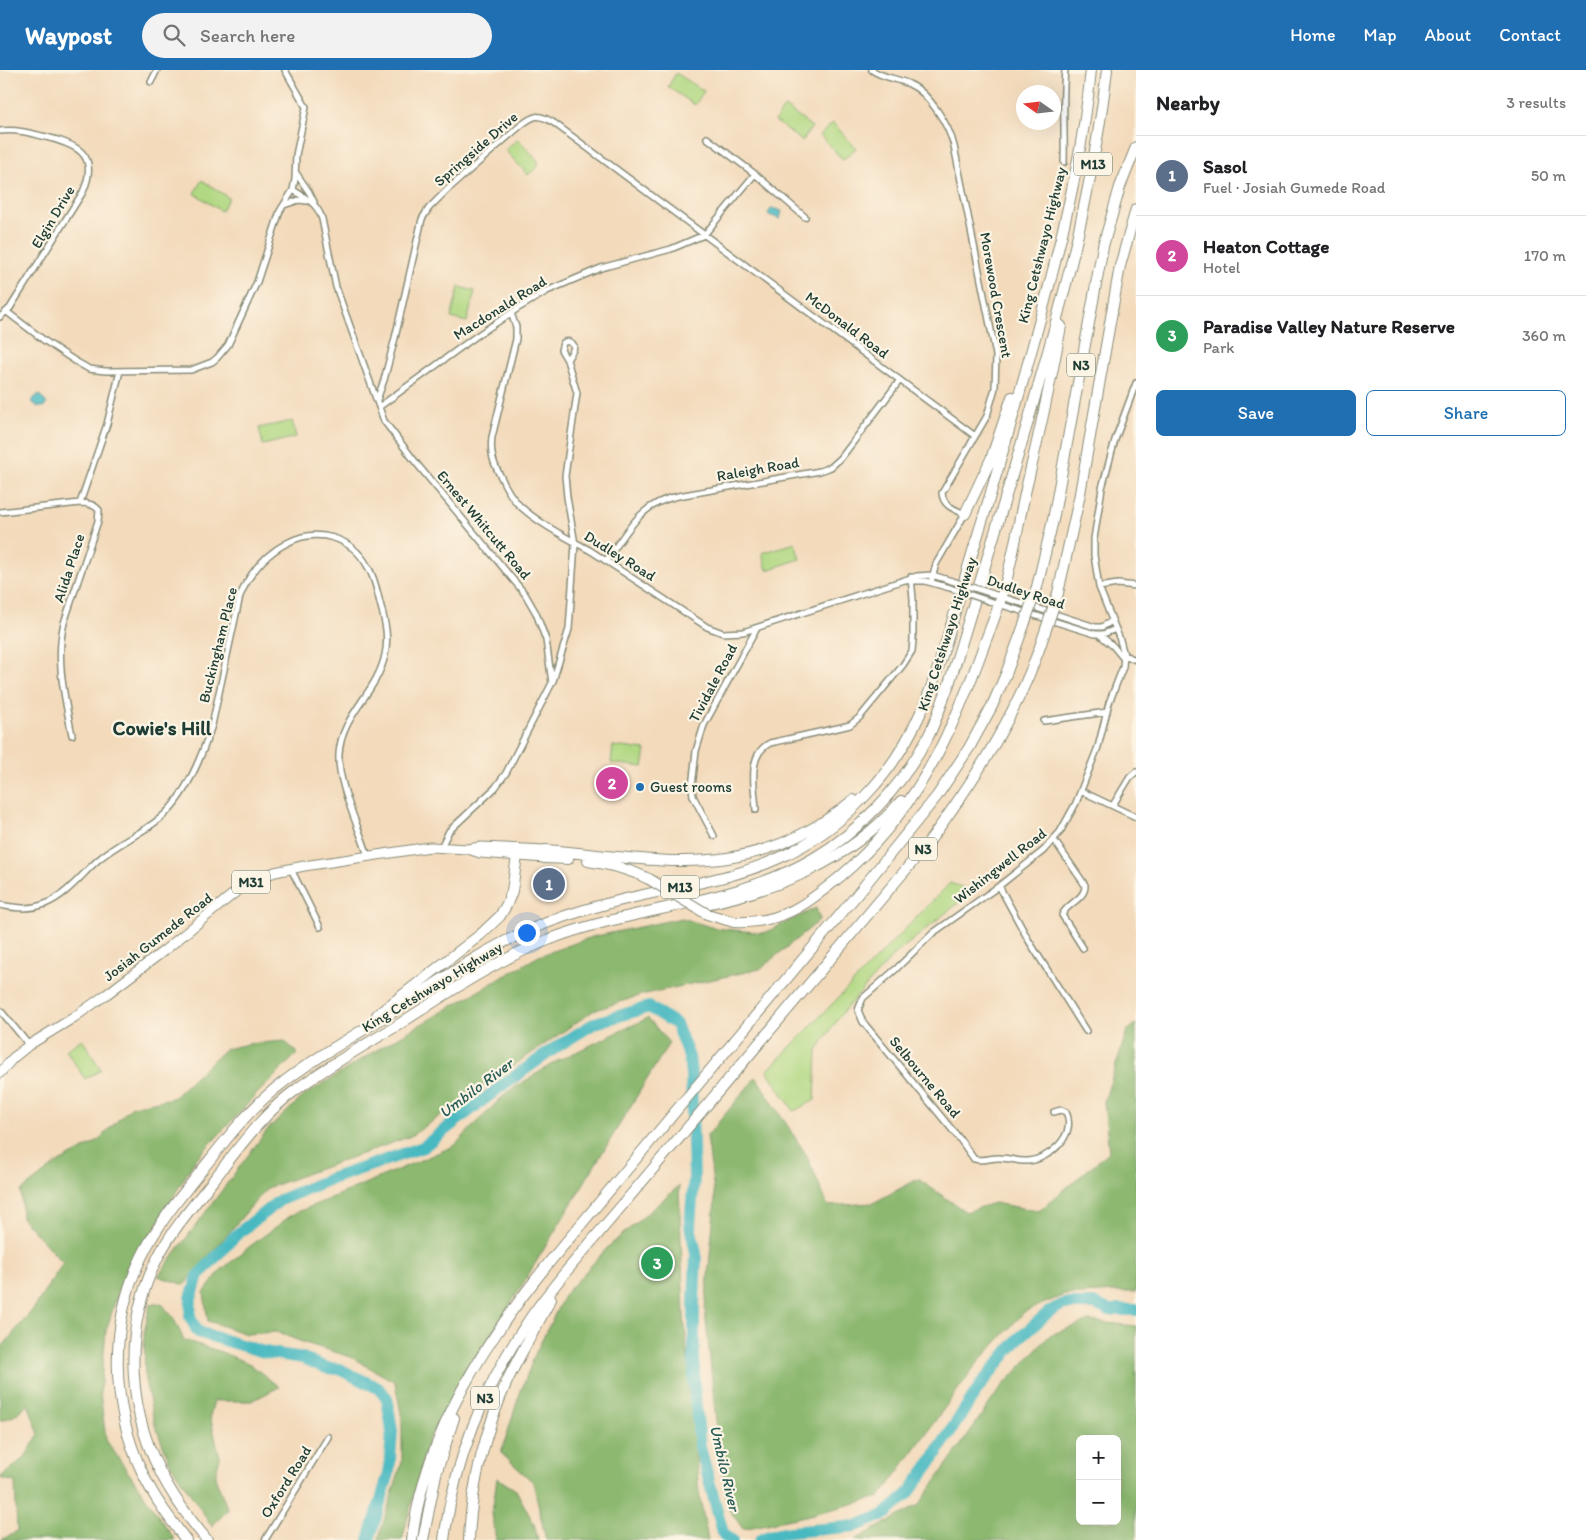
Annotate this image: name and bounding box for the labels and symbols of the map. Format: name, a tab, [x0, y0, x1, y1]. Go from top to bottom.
north arrow	[1016, 85, 1061, 130]
street label: Springside Drive	[430, 108, 522, 190]
road number: M13	[1074, 152, 1112, 176]
street label: King Cetshwayo Highway	[1014, 165, 1070, 325]
street label: Elgin Drive	[27, 182, 79, 252]
street label: Morewood Crescent	[976, 231, 1016, 360]
street label: Macdonald Road	[450, 272, 550, 344]
street label: McDonald Road	[802, 288, 892, 362]
road number: N3	[1067, 354, 1095, 376]
street label: Raleigh Road	[715, 453, 801, 485]
street label: Ernest Whitcutt Road	[433, 467, 535, 584]
street label: Dudley Road	[581, 527, 660, 586]
street label: Alida Place	[49, 531, 89, 605]
street label: King Cetshwayo Highway	[914, 555, 980, 713]
street label: Dudley Road	[985, 571, 1068, 613]
street label: Buckingham Place	[195, 585, 241, 705]
street label: Tividale Road	[685, 640, 742, 725]
district label: Cowie's Hill	[113, 716, 212, 740]
pin: 2	[596, 764, 628, 802]
place label: Guest rooms	[650, 778, 732, 796]
marker: Guest rooms	[634, 781, 646, 793]
street label: Wishingwell Road	[950, 824, 1050, 908]
road number: N3	[909, 838, 937, 861]
pin: 1	[533, 865, 565, 903]
road number: M31	[232, 870, 270, 894]
road number: M13	[661, 876, 699, 899]
street label: Josiah Gumede Road	[100, 889, 216, 985]
your location	[514, 920, 540, 946]
street label: King Cetshwayo Highway	[359, 938, 505, 1036]
street label: Selbourne Road	[886, 1033, 964, 1121]
water label: Umbilo River	[435, 1053, 518, 1122]
pin: 3	[641, 1244, 673, 1282]
road number: N3	[471, 1386, 499, 1410]
water label: Umbilo River	[706, 1423, 745, 1515]
street label: Oxford Road	[257, 1443, 315, 1521]

